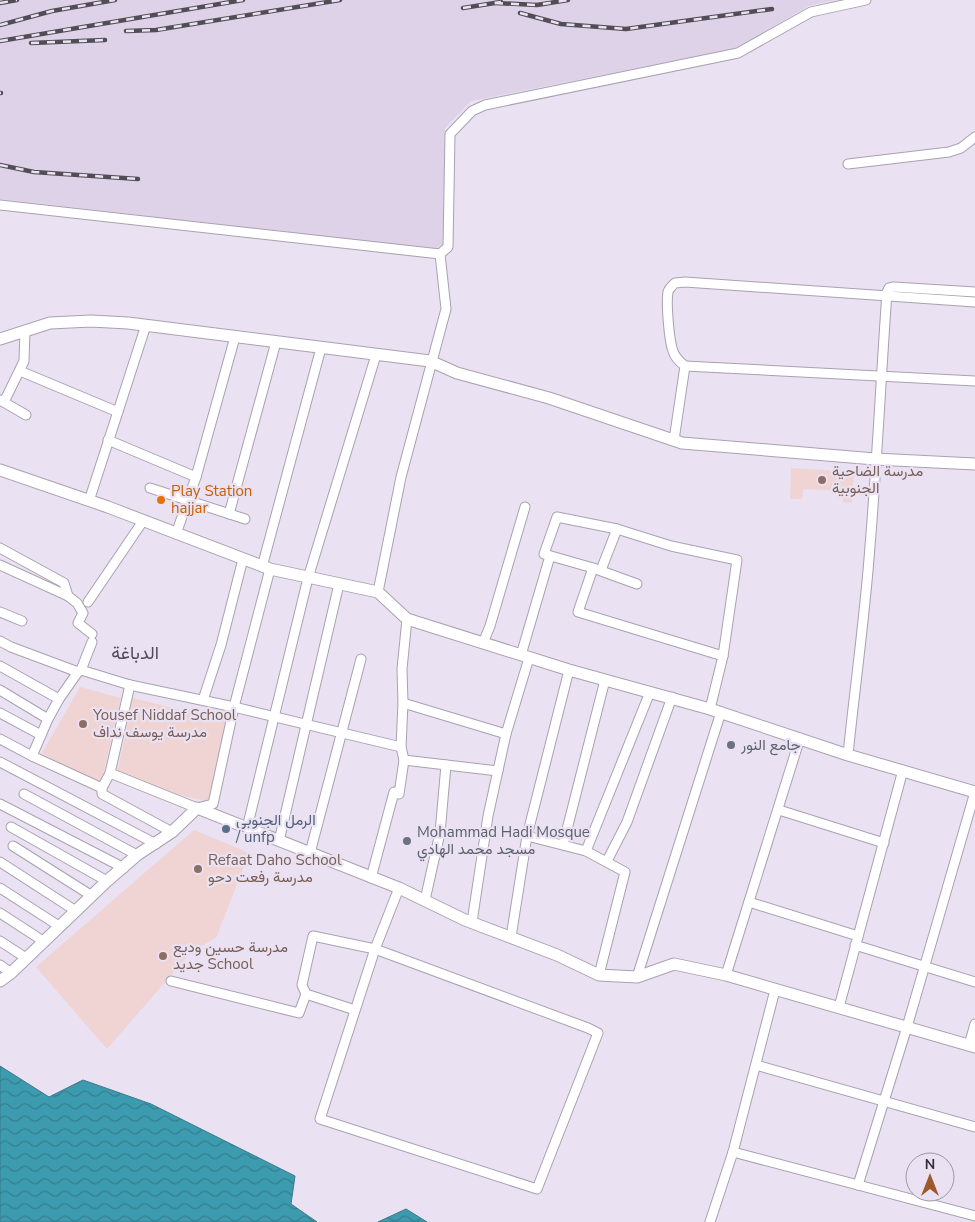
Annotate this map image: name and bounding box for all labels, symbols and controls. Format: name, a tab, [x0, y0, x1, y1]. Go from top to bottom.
place label: مدرسة الضاحية الجنوبية	[832, 461, 923, 498]
marker: مدرسة الضاحية الجنوبية	[816, 474, 828, 486]
place label: Play Station hajjar	[171, 481, 252, 518]
marker: Play Station hajjar	[155, 494, 167, 506]
district label: الدباغة	[111, 641, 159, 665]
place label: Yousef Niddaf School مدرسة يوسف نداف	[92, 705, 237, 742]
marker: Yousef Niddaf School مدرسة يوسف نداف	[77, 718, 89, 730]
place label: جامع النور	[740, 735, 801, 756]
marker: جامع النور	[725, 739, 737, 751]
place label: الرمل الجنوبي / unfp	[235, 810, 316, 847]
place label: Mohammad Hadi Mosque مسجد محمد الهادي	[417, 822, 590, 862]
marker: الرمل الجنوبي / unfp	[220, 823, 232, 835]
marker: Mohammad Hadi Mosque مسجد محمد الهادي	[401, 835, 413, 847]
place label: Refaat Daho School مدرسة رفعت دحو	[208, 850, 342, 887]
marker: Refaat Daho School مدرسة رفعت دحو	[192, 863, 204, 875]
place label: مدرسة حسين وديع جديد School	[173, 937, 288, 974]
marker: مدرسة حسين وديع جديد School	[157, 950, 169, 962]
north arrow	[905, 1152, 955, 1202]
text: N	[925, 1155, 935, 1174]

